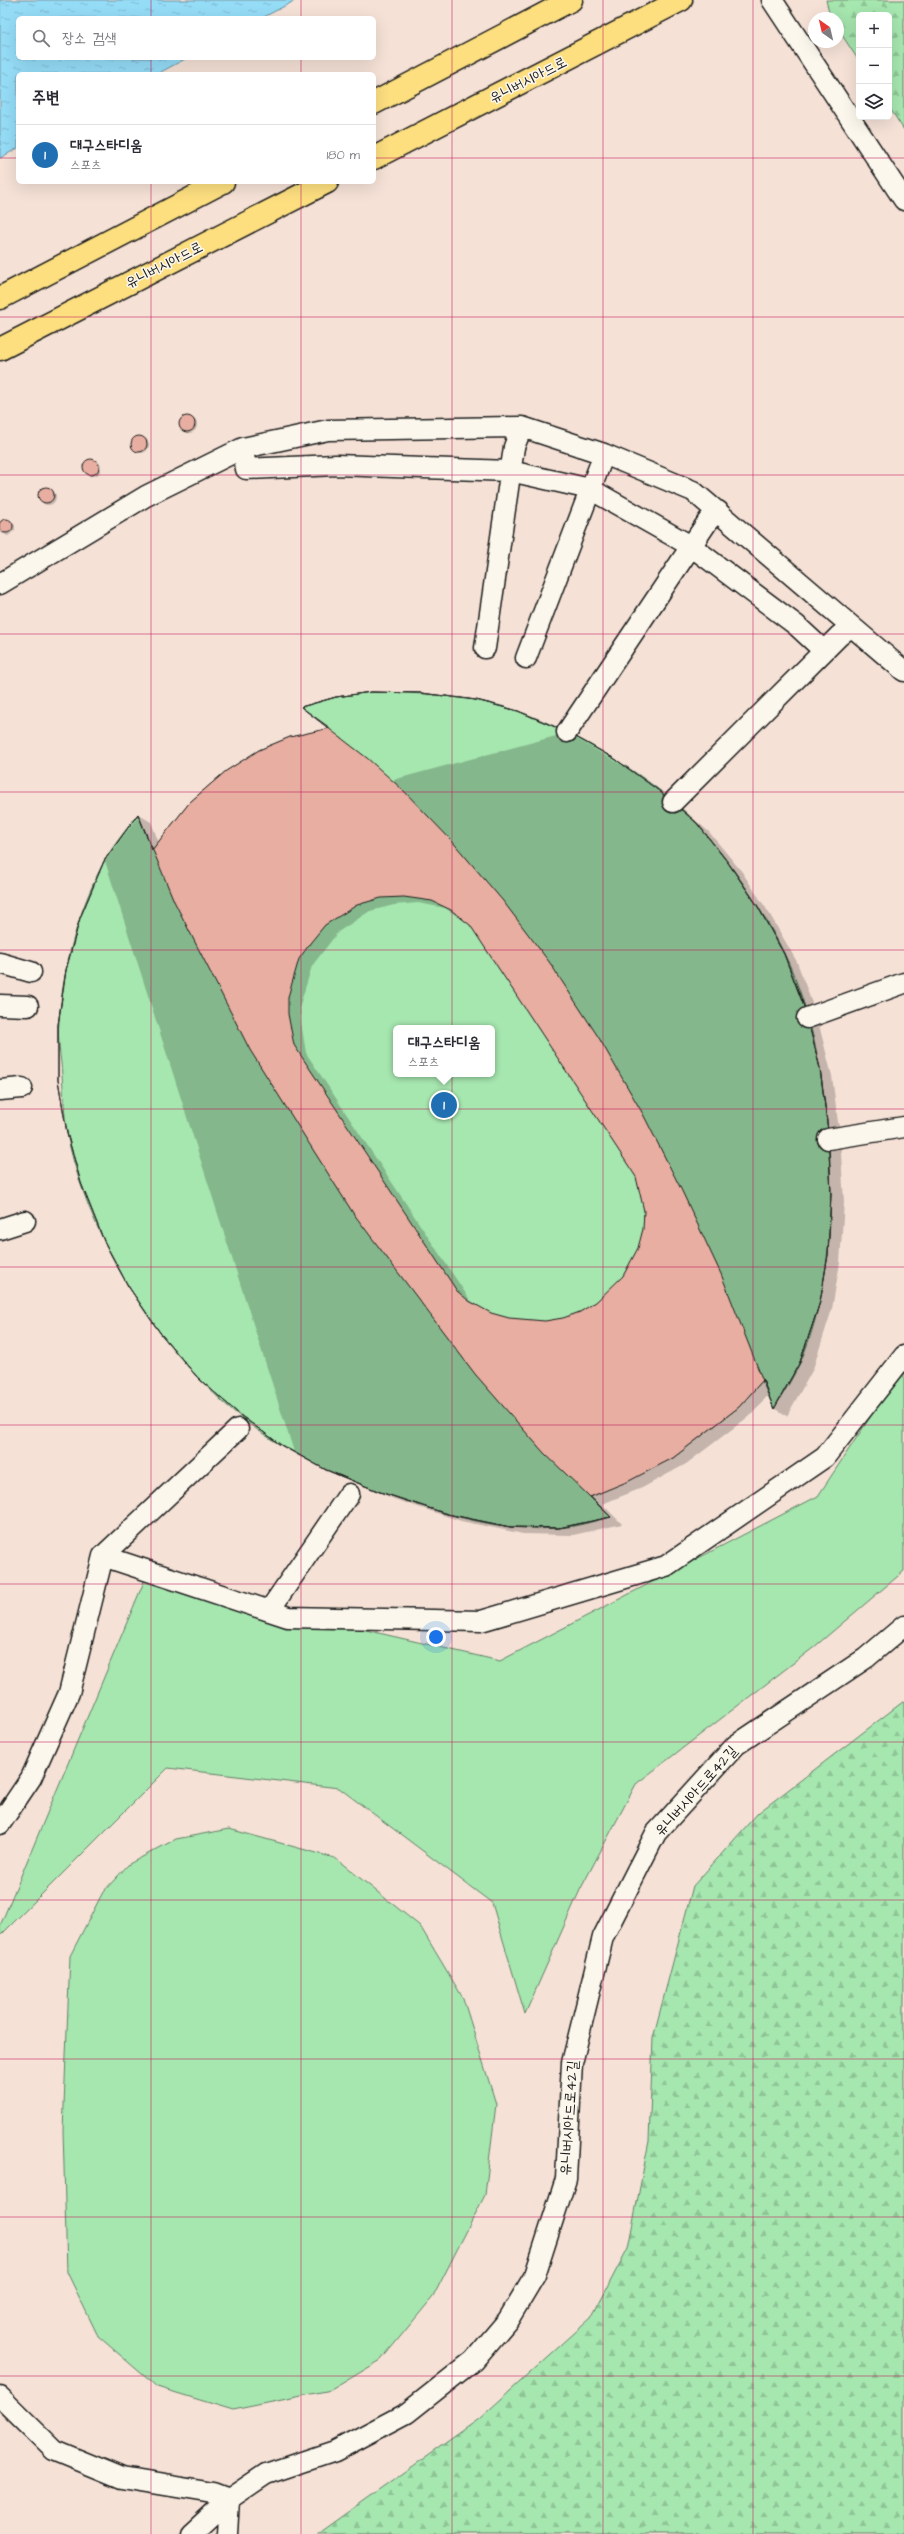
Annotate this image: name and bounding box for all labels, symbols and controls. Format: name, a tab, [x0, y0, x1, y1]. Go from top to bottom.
north arrow	[808, 12, 844, 48]
map controls	[856, 12, 892, 120]
button: +	[856, 12, 892, 48]
search box	[16, 16, 376, 60]
icon: search	[30, 27, 52, 49]
text: 장소 검색	[62, 28, 116, 49]
button: −	[856, 48, 892, 84]
street label: 유니버시아드로	[486, 51, 570, 109]
button: layers	[856, 84, 892, 120]
text: 주변	[32, 86, 59, 110]
text: 대구스타디움	[70, 135, 142, 156]
text: 1	[44, 146, 46, 164]
text: 180 m	[326, 146, 360, 164]
text: 스포츠	[70, 156, 101, 174]
street label: 유니버시아드로	[122, 236, 206, 294]
popup	[393, 1025, 495, 1077]
text: 대구스타디움	[408, 1032, 480, 1053]
text: 스포츠	[408, 1053, 439, 1071]
pin: 1	[431, 1090, 457, 1120]
your location	[426, 1627, 446, 1647]
street label: 유니버시아드로42길	[650, 1741, 742, 1841]
street label: 유니버시아드로42길	[555, 2060, 583, 2176]

